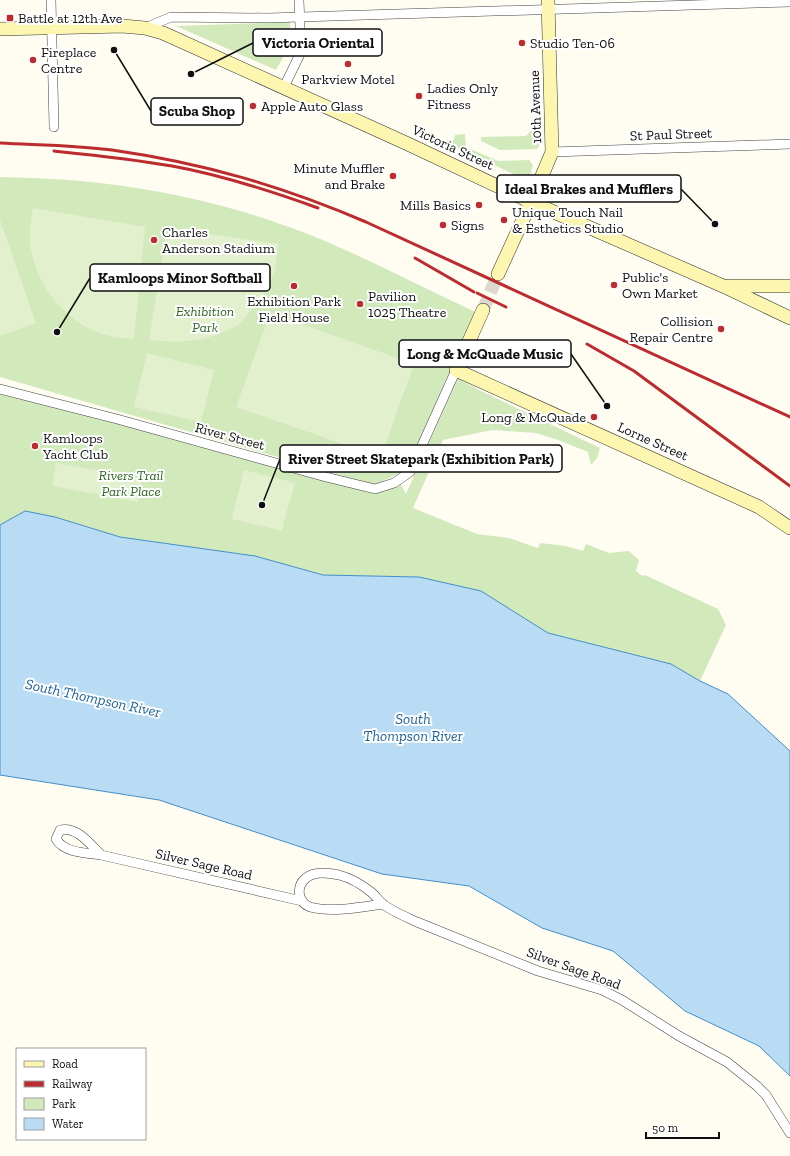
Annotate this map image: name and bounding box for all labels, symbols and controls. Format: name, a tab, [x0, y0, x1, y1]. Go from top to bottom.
place label: Battle at 12th Ave	[18, 10, 123, 27]
marker: Battle at 12th Ave	[5, 13, 15, 23]
callout: Victoria Oriental	[253, 29, 382, 56]
text: Victoria Oriental	[262, 34, 374, 52]
place label: Studio Ten-06	[530, 35, 615, 52]
marker: Studio Ten-06	[517, 38, 527, 48]
place label: Fireplace Centre	[41, 44, 97, 77]
marker: Fireplace Centre	[28, 55, 38, 65]
marker: Parkview Motel	[343, 59, 353, 69]
street label: 10th Avenue	[526, 70, 545, 144]
place label: Parkview Motel	[301, 71, 395, 88]
place label: Ladies Only Fitness	[427, 80, 499, 113]
marker: Ladies Only Fitness	[414, 91, 424, 101]
callout: Scuba Shop	[151, 98, 243, 125]
place label: Apple Auto Glass	[261, 98, 363, 115]
marker: Apple Auto Glass	[248, 101, 258, 111]
text: Scuba Shop	[159, 102, 236, 120]
street label: Victoria Street	[408, 121, 497, 174]
street label: St Paul Street	[630, 125, 713, 144]
place label: Minute Muffler and Brake	[293, 160, 385, 193]
marker: Minute Muffler and Brake	[388, 171, 398, 181]
callout: Ideal Brakes and Mufflers	[497, 175, 681, 202]
text: Ideal Brakes and Mufflers	[505, 180, 673, 198]
place label: Mills Basics	[400, 197, 471, 214]
marker: Mills Basics	[474, 200, 484, 210]
place label: Unique Touch Nail & Esthetics Studio	[512, 204, 624, 237]
marker: Unique Touch Nail & Esthetics Studio	[499, 215, 509, 225]
place label: Signs	[451, 217, 484, 234]
marker: Signs	[438, 220, 448, 230]
place label: Charles Anderson Stadium	[162, 224, 275, 257]
marker: Charles Anderson Stadium	[149, 235, 159, 245]
callout: Kamloops Minor Softball	[90, 264, 270, 291]
text: Kamloops Minor Softball	[98, 269, 262, 287]
place label: Public's Own Market	[622, 269, 699, 302]
marker: Public's Own Market	[609, 280, 619, 290]
marker: Exhibition Park Field House	[289, 281, 299, 291]
place label: Pavilion 1025 Theatre	[368, 288, 447, 321]
place label: Exhibition Park Field House	[247, 293, 342, 326]
marker: Pavilion 1025 Theatre	[355, 299, 365, 309]
park label: Exhibition Park	[176, 303, 234, 336]
place label: Collision Repair Centre	[629, 313, 713, 346]
marker: Collision Repair Centre	[716, 324, 726, 334]
callout: Long & McQuade Music	[399, 340, 571, 367]
text: Long & McQuade Music	[407, 345, 563, 363]
place label: Long & McQuade	[481, 409, 586, 426]
marker: Long & McQuade	[589, 412, 599, 422]
street label: Lorne Street	[615, 418, 691, 465]
street label: River Street	[193, 419, 267, 454]
place label: Kamloops Yacht Club	[42, 430, 108, 463]
marker: Kamloops Yacht Club	[30, 441, 40, 451]
callout: River Street Skatepark (Exhibition Park)	[280, 445, 562, 472]
text: River Street Skatepark (Exhibition Park)	[288, 450, 554, 468]
park label: Rivers Trail Park Place	[99, 467, 163, 500]
water label: South Thompson River	[24, 675, 163, 721]
water label: South Thompson River	[363, 710, 464, 745]
street label: Silver Sage Road	[154, 845, 254, 884]
street label: Silver Sage Road	[524, 944, 624, 993]
legend	[16, 1048, 146, 1140]
text: Road	[52, 1057, 78, 1071]
text: Railway	[52, 1077, 93, 1091]
text: Park	[52, 1097, 77, 1111]
scale bar	[646, 1114, 719, 1140]
text: Water	[52, 1117, 84, 1131]
text: 50 m	[652, 1121, 679, 1135]

